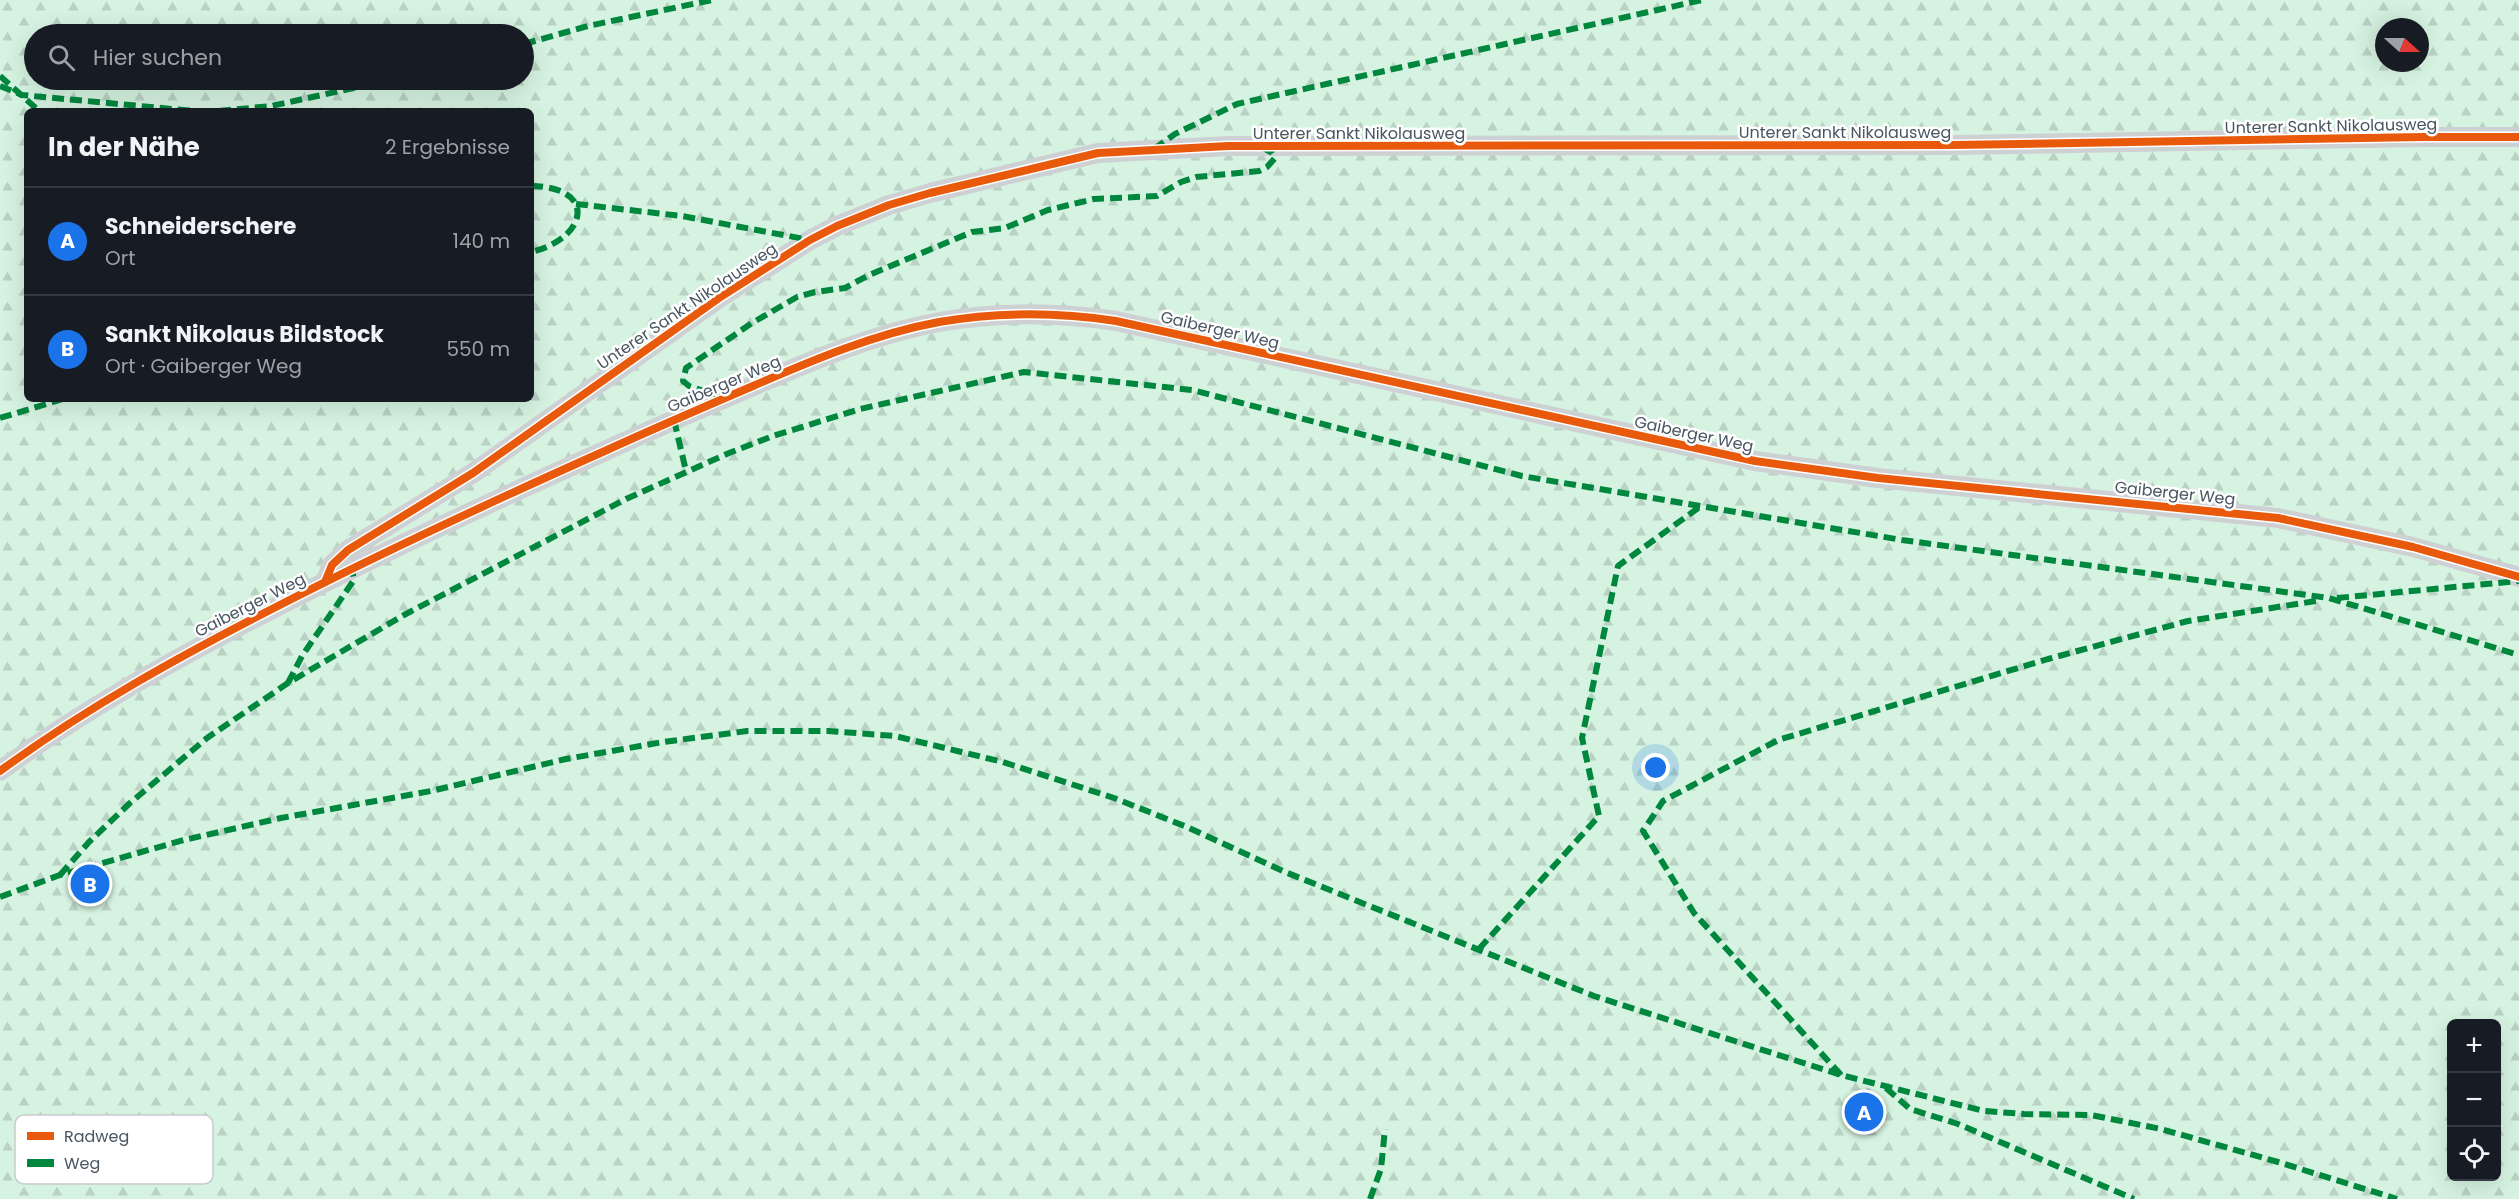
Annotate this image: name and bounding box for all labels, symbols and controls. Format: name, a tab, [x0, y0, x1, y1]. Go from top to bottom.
north arrow	[2375, 18, 2429, 72]
search box	[24, 24, 534, 90]
icon: search	[45, 41, 78, 74]
text: Hier suchen	[93, 42, 222, 73]
street label: Unterer Sankt Nikolausweg	[2225, 113, 2437, 139]
street label: Unterer Sankt Nikolausweg	[1739, 121, 1951, 144]
street label: Unterer Sankt Nikolausweg	[1253, 122, 1465, 145]
text: In der Nähe	[48, 129, 200, 165]
text: 2 Ergebnisse	[385, 133, 510, 161]
text: Schneiderschere	[105, 211, 296, 242]
text: A	[60, 227, 75, 255]
text: 140 m	[453, 227, 510, 255]
street label: Unterer Sankt Nikolausweg	[592, 237, 782, 375]
text: Ort	[105, 244, 135, 272]
street label: Gaiberger Weg	[1158, 305, 1282, 355]
text: Sankt Nikolaus Bildstock	[105, 319, 384, 350]
text: B	[61, 335, 74, 363]
text: 550 m	[446, 335, 510, 363]
street label: Gaiberger Weg	[664, 350, 784, 418]
text: Ort · Gaiberger Weg	[105, 352, 302, 380]
street label: Gaiberger Weg	[1632, 410, 1756, 458]
street label: Gaiberger Weg	[2114, 475, 2236, 511]
street label: Gaiberger Weg	[191, 567, 309, 643]
your location	[1641, 753, 1670, 782]
pin: B	[70, 862, 110, 906]
map controls	[2447, 1019, 2501, 1181]
button: +	[2447, 1019, 2501, 1073]
button: −	[2447, 1073, 2501, 1127]
pin: A	[1844, 1090, 1884, 1134]
legend	[15, 1115, 213, 1184]
text: Radweg	[64, 1125, 129, 1148]
button: locate	[2447, 1127, 2501, 1181]
text: Weg	[64, 1152, 100, 1175]

